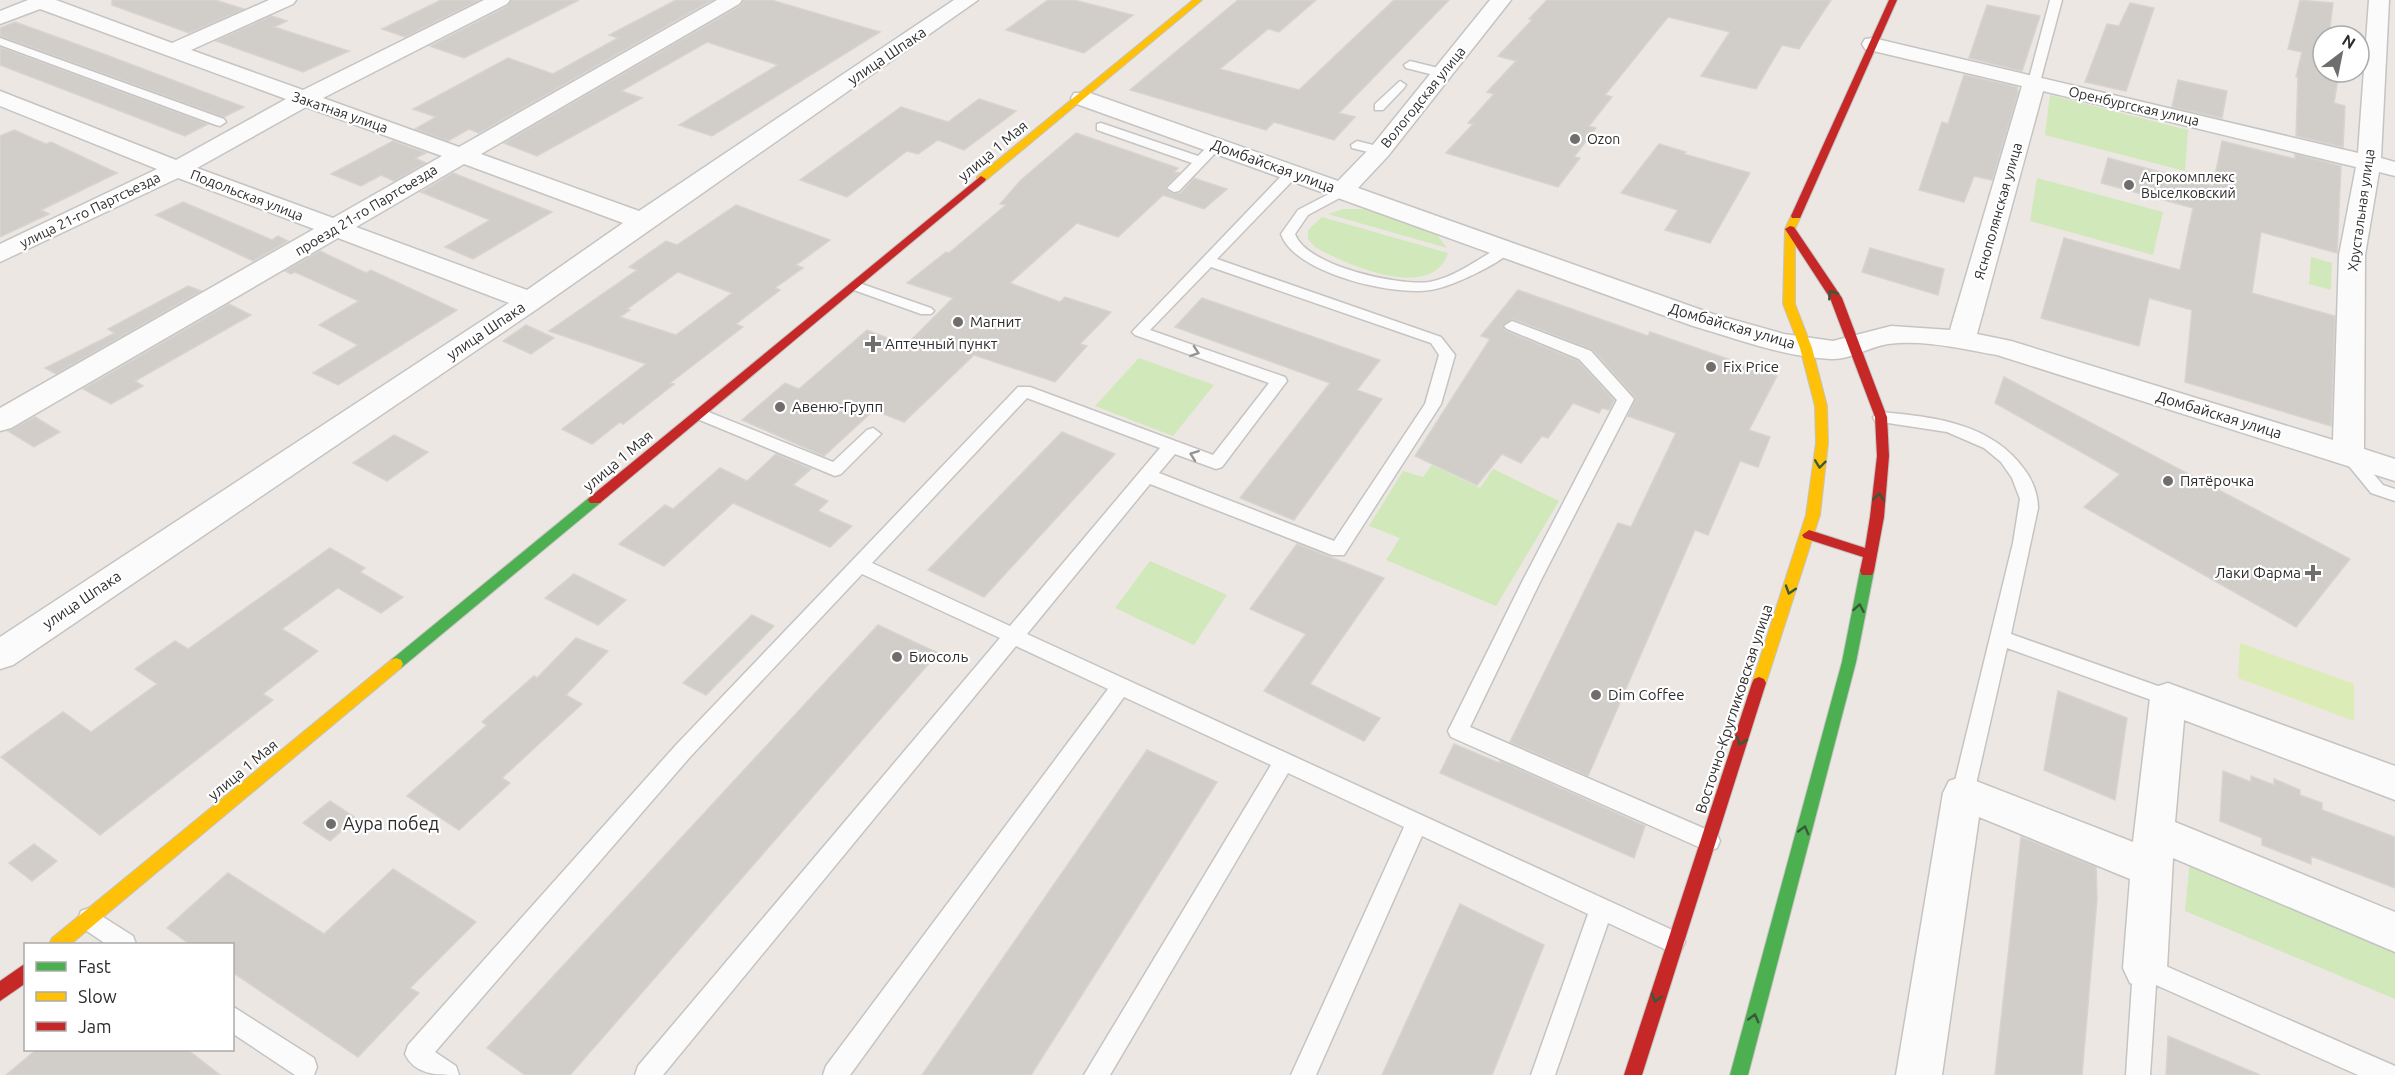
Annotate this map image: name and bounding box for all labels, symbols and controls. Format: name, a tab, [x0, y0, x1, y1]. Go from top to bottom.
street label: улица Шпака	[844, 23, 929, 88]
north arrow	[2311, 24, 2371, 84]
text: N	[2339, 30, 2359, 52]
street label: Вологодская улица	[1377, 43, 1469, 151]
street label: Оренбургская улица	[2067, 83, 2201, 129]
street label: Закатная улица	[290, 88, 390, 136]
street label: улица 1 Мая	[955, 117, 1031, 185]
place label: Ozon	[1587, 131, 1620, 147]
marker: Ozon	[1568, 132, 1582, 146]
street label: Домбайская улица	[1209, 135, 1337, 196]
street label: Яснополянская улица	[1971, 141, 2025, 281]
street label: Хрустальная улица	[2344, 148, 2378, 272]
street label: проезд 21-го Партсъезда	[292, 161, 440, 259]
street label: Подольская улица	[188, 166, 306, 224]
street label: улица 21-го Партсъезда	[17, 169, 163, 251]
place label: Агрокомплекс Выселковский	[2141, 169, 2236, 201]
marker: Агрокомплекс Выселковский	[2122, 178, 2136, 192]
one-way arrow	[1829, 289, 1840, 300]
street label: улица Шпака	[443, 298, 528, 363]
street label: Домбайская улица	[1667, 299, 1797, 352]
place label: Магнит	[970, 313, 1021, 330]
marker: Магнит	[951, 315, 965, 329]
place label: Аптечный пункт	[885, 335, 998, 352]
marker: Аптечный пункт	[866, 337, 880, 351]
one-way arrow	[1190, 344, 1200, 357]
place label: Fix Price	[1723, 358, 1779, 375]
marker: Fix Price	[1704, 360, 1718, 374]
street label: Домбайская улица	[2154, 387, 2284, 442]
place label: Авеню-Групп	[792, 398, 883, 415]
marker: Авеню-Групп	[773, 400, 787, 414]
street label: улица 1 Мая	[580, 427, 656, 495]
one-way arrow	[1189, 450, 1200, 462]
one-way arrow	[1814, 460, 1826, 469]
place label: Пятёрочка	[2180, 472, 2254, 489]
marker: Пятёрочка	[2161, 474, 2175, 488]
one-way arrow	[1872, 492, 1885, 501]
place label: Лаки Фарма	[2215, 564, 2301, 581]
marker: Лаки Фарма	[2306, 566, 2320, 580]
street label: улица Шпака	[39, 567, 124, 632]
one-way arrow	[1785, 584, 1798, 595]
street label: Восточно-Кругликовская улица	[1692, 602, 1775, 816]
one-way arrow	[1852, 604, 1864, 613]
place label: Биосоль	[909, 648, 968, 665]
marker: Биосоль	[890, 650, 904, 664]
place label: Dim Coffee	[1608, 686, 1685, 703]
marker: Dim Coffee	[1589, 688, 1603, 702]
one-way arrow	[1736, 735, 1748, 746]
street label: улица 1 Мая	[205, 736, 281, 804]
place label: Аура побед	[343, 813, 440, 833]
marker: Аура побед	[324, 817, 338, 831]
one-way arrow	[1797, 825, 1809, 836]
legend	[24, 943, 234, 1051]
text: Fast	[78, 956, 111, 976]
text: Slow	[78, 986, 117, 1006]
one-way arrow	[1651, 992, 1663, 1003]
one-way arrow	[1747, 1014, 1759, 1024]
text: Jam	[78, 1016, 112, 1036]

